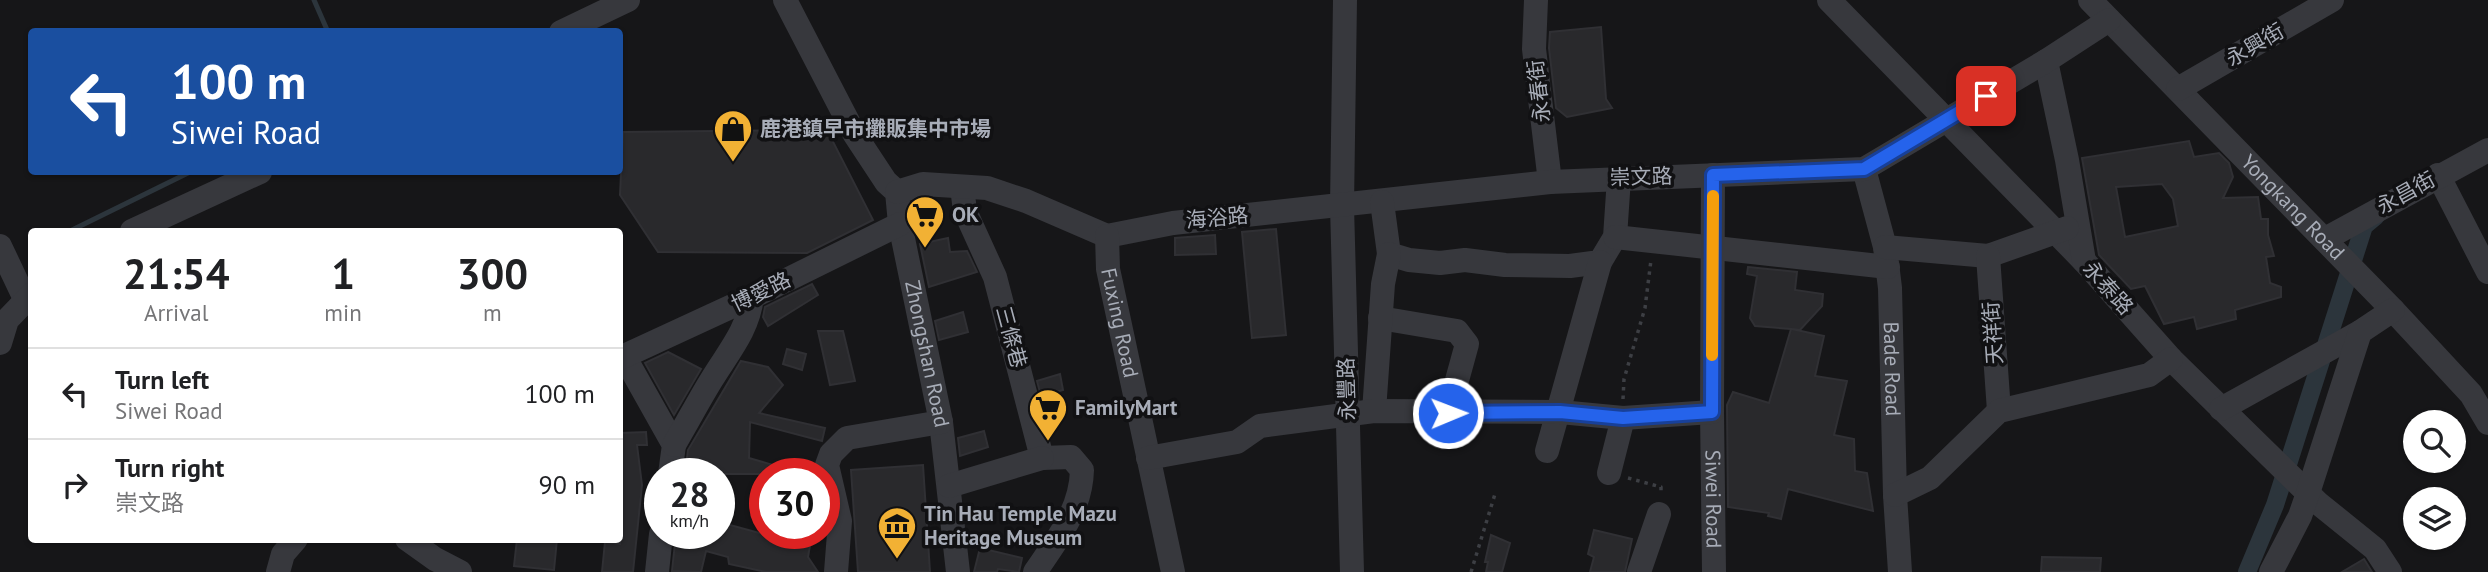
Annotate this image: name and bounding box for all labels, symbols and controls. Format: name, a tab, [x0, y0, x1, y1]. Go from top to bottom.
street label: 永興街	[2221, 17, 2289, 72]
text: 100 m	[171, 49, 306, 113]
icon: left	[56, 56, 147, 147]
street label: 永春街	[1521, 58, 1556, 124]
pin	[1956, 66, 2016, 126]
icon: arrive	[1967, 77, 2005, 115]
shop icon: 鹿港鎮早市攤販集中市場	[712, 108, 754, 163]
text: Siwei Road	[171, 111, 321, 153]
place label: 鹿港鎮早市攤販集中市場	[760, 115, 991, 142]
street label: Yongkang Road	[2235, 148, 2351, 266]
street label: 崇文路	[1609, 162, 1673, 191]
street label: 永昌街	[2372, 165, 2440, 220]
supermarket icon: OK	[904, 194, 946, 249]
place label: OK	[952, 201, 979, 228]
street label: 海浴路	[1184, 201, 1250, 234]
text: 21:54	[123, 246, 229, 301]
text: 1	[331, 246, 355, 301]
text: 300	[457, 246, 528, 301]
street label: 永泰路	[2077, 255, 2139, 320]
street label: Fuxing Road	[1095, 265, 1145, 380]
street label: 博愛路	[727, 266, 795, 317]
street label: Zhongshan Road	[899, 278, 956, 430]
text: Arrival	[144, 298, 208, 327]
text: min	[324, 298, 362, 327]
text: m	[483, 298, 502, 327]
street label: 天祥街	[1977, 301, 2008, 365]
street label: 三條巷	[990, 303, 1033, 371]
street label: Bade Road	[1878, 321, 1907, 417]
street label: 永豐路	[1332, 357, 1361, 421]
text: Turn left	[115, 363, 209, 396]
icon: left	[56, 375, 94, 413]
position arrow	[1411, 376, 1485, 450]
text: 100 m	[524, 377, 595, 410]
supermarket icon: FamilyMart	[1027, 387, 1069, 442]
place label: FamilyMart	[1075, 394, 1178, 421]
text: Siwei Road	[115, 396, 223, 425]
map controls	[2403, 410, 2466, 550]
button: search	[2403, 410, 2466, 473]
street label: Siwei Road	[1699, 450, 1728, 548]
text: Turn right	[115, 451, 224, 484]
speed limit sign: 30	[749, 458, 840, 549]
icon: right	[56, 466, 94, 504]
text: 90 m	[539, 468, 595, 501]
text: 28	[670, 471, 709, 517]
button: layers	[2403, 487, 2466, 550]
text: 崇文路	[115, 488, 184, 517]
place label: Tin Hau Temple Mazu Heritage Museum	[924, 500, 1117, 551]
museum icon: Tin Hau Temple Mazu Heritage Museum	[876, 505, 918, 560]
text: km/h	[670, 509, 709, 532]

